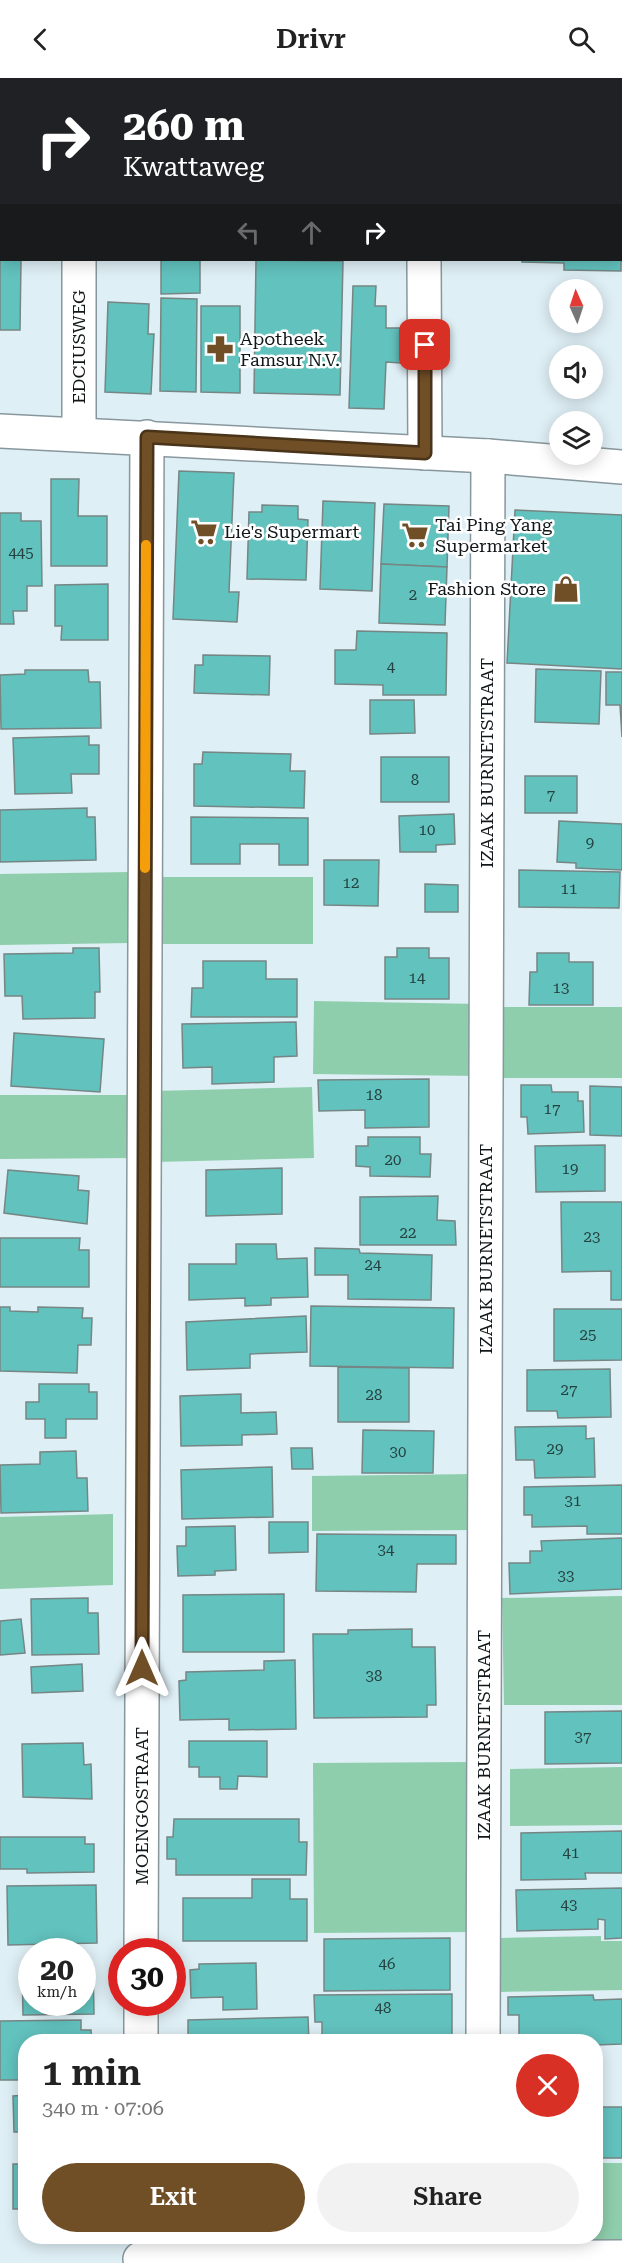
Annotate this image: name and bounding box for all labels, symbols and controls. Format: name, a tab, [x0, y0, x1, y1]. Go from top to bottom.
icon: back	[24, 23, 57, 56]
text: Drivr	[276, 23, 346, 55]
icon: search	[565, 23, 598, 56]
text: 260 m	[123, 101, 245, 150]
icon: right	[24, 102, 102, 180]
text: Kwattaweg	[123, 151, 264, 183]
icon: left	[232, 216, 265, 249]
icon: ahead	[295, 216, 328, 249]
icon: right	[358, 216, 391, 249]
north arrow	[549, 279, 603, 333]
map controls	[549, 279, 603, 465]
street label: EDCIUSWEG	[68, 290, 89, 404]
pin	[399, 319, 450, 370]
place label: Apotheek Famsur N.V.	[240, 328, 340, 370]
icon: arrive	[408, 328, 441, 361]
pharmacy icon: Apotheek Famsur N.V.	[205, 334, 235, 364]
button: sound	[549, 345, 603, 399]
button: layers	[549, 411, 603, 465]
place label: Tai Ping Yang Supermarket	[435, 514, 553, 556]
supermarket icon: Lie's Supermart	[189, 517, 219, 547]
supermarket icon: Tai Ping Yang Supermarket	[400, 520, 430, 550]
place label: Lie's Supermart	[224, 521, 360, 542]
house number: 445	[8, 544, 34, 562]
shop icon: Fashion Store	[551, 574, 581, 604]
place label: Fashion Store	[427, 578, 546, 599]
house number: 2	[409, 586, 417, 604]
house number: 4	[387, 658, 396, 676]
street label: IZAAK BURNETSTRAAT	[476, 658, 497, 868]
house number: 8	[411, 771, 419, 789]
house number: 7	[547, 786, 555, 804]
house number: 10	[419, 821, 435, 839]
house number: 9	[586, 834, 594, 852]
house number: 12	[343, 874, 359, 892]
house number: 11	[561, 880, 577, 898]
house number: 14	[409, 969, 426, 987]
house number: 13	[553, 979, 569, 997]
house number: 18	[366, 1086, 382, 1104]
house number: 17	[544, 1100, 560, 1118]
street label: IZAAK BURNETSTRAAT	[475, 1144, 496, 1354]
house number: 20	[385, 1151, 401, 1169]
house number: 19	[562, 1160, 578, 1178]
house number: 22	[400, 1224, 416, 1242]
house number: 23	[584, 1228, 600, 1246]
house number: 24	[365, 1256, 382, 1274]
house number: 25	[580, 1326, 596, 1344]
house number: 27	[561, 1381, 577, 1399]
house number: 28	[366, 1386, 382, 1404]
house number: 29	[547, 1440, 563, 1458]
house number: 30	[390, 1443, 406, 1461]
house number: 31	[565, 1492, 581, 1510]
house number: 34	[378, 1541, 395, 1559]
house number: 33	[558, 1567, 574, 1585]
street label: IZAAK BURNETSTRAAT	[473, 1630, 494, 1840]
position arrow	[110, 1636, 174, 1700]
house number: 38	[366, 1667, 382, 1685]
street label: MOENGOSTRAAT	[131, 1727, 152, 1885]
house number: 37	[575, 1728, 591, 1746]
house number: 41	[563, 1844, 579, 1862]
house number: 43	[561, 1896, 577, 1914]
speed limit sign: 30	[108, 1938, 186, 2016]
text: 20	[40, 1952, 74, 1987]
house number: 46	[379, 1955, 395, 1973]
text: km/h	[37, 1983, 77, 2001]
house number: 48	[375, 1999, 391, 2017]
text: 1 min	[42, 2052, 141, 2094]
button: close	[516, 2054, 579, 2117]
text: 340 m · 07:06	[42, 2096, 164, 2120]
button: Exit	[42, 2163, 305, 2232]
button: Share	[317, 2163, 579, 2232]

